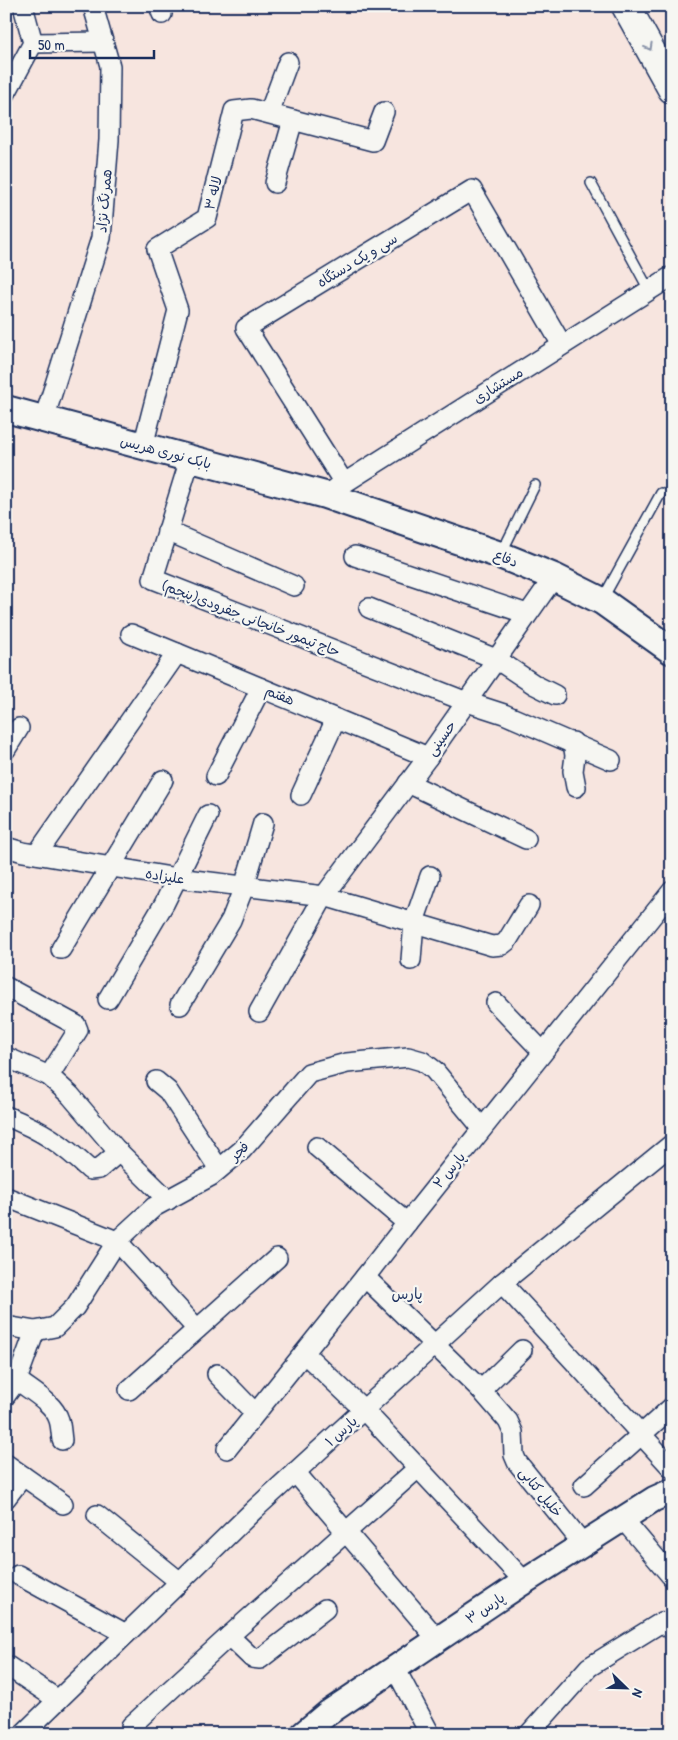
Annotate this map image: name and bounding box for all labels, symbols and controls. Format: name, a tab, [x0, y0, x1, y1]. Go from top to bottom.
scale bar	[30, 28, 154, 60]
text: 50 m	[38, 34, 65, 55]
one-way arrow	[643, 42, 653, 51]
street label: همرنگ نژاد	[91, 168, 116, 234]
street label: لاله ۳	[199, 174, 226, 212]
street label: سی و یک دستگاه	[313, 228, 401, 291]
street label: مستشاری	[469, 362, 526, 407]
street label: بابک نوری هریس	[119, 430, 214, 473]
street label: دفاع	[490, 544, 521, 573]
street label: حاج تیمور خانجانی جفرودی(پنجم)	[159, 575, 343, 662]
street label: هفتم	[262, 680, 298, 711]
street label: حسینی	[421, 716, 460, 759]
street label: علیزاده	[144, 863, 186, 888]
street label: فجر	[224, 1137, 253, 1165]
street label: پارس ۲	[428, 1148, 470, 1192]
district label: پارس	[391, 1283, 423, 1304]
street label: پارس ۱	[320, 1411, 362, 1451]
street label: خلیل کتابی	[515, 1463, 567, 1521]
street label: پارس ۳	[461, 1588, 509, 1628]
north arrow	[600, 1662, 650, 1712]
text: N	[628, 1686, 649, 1701]

